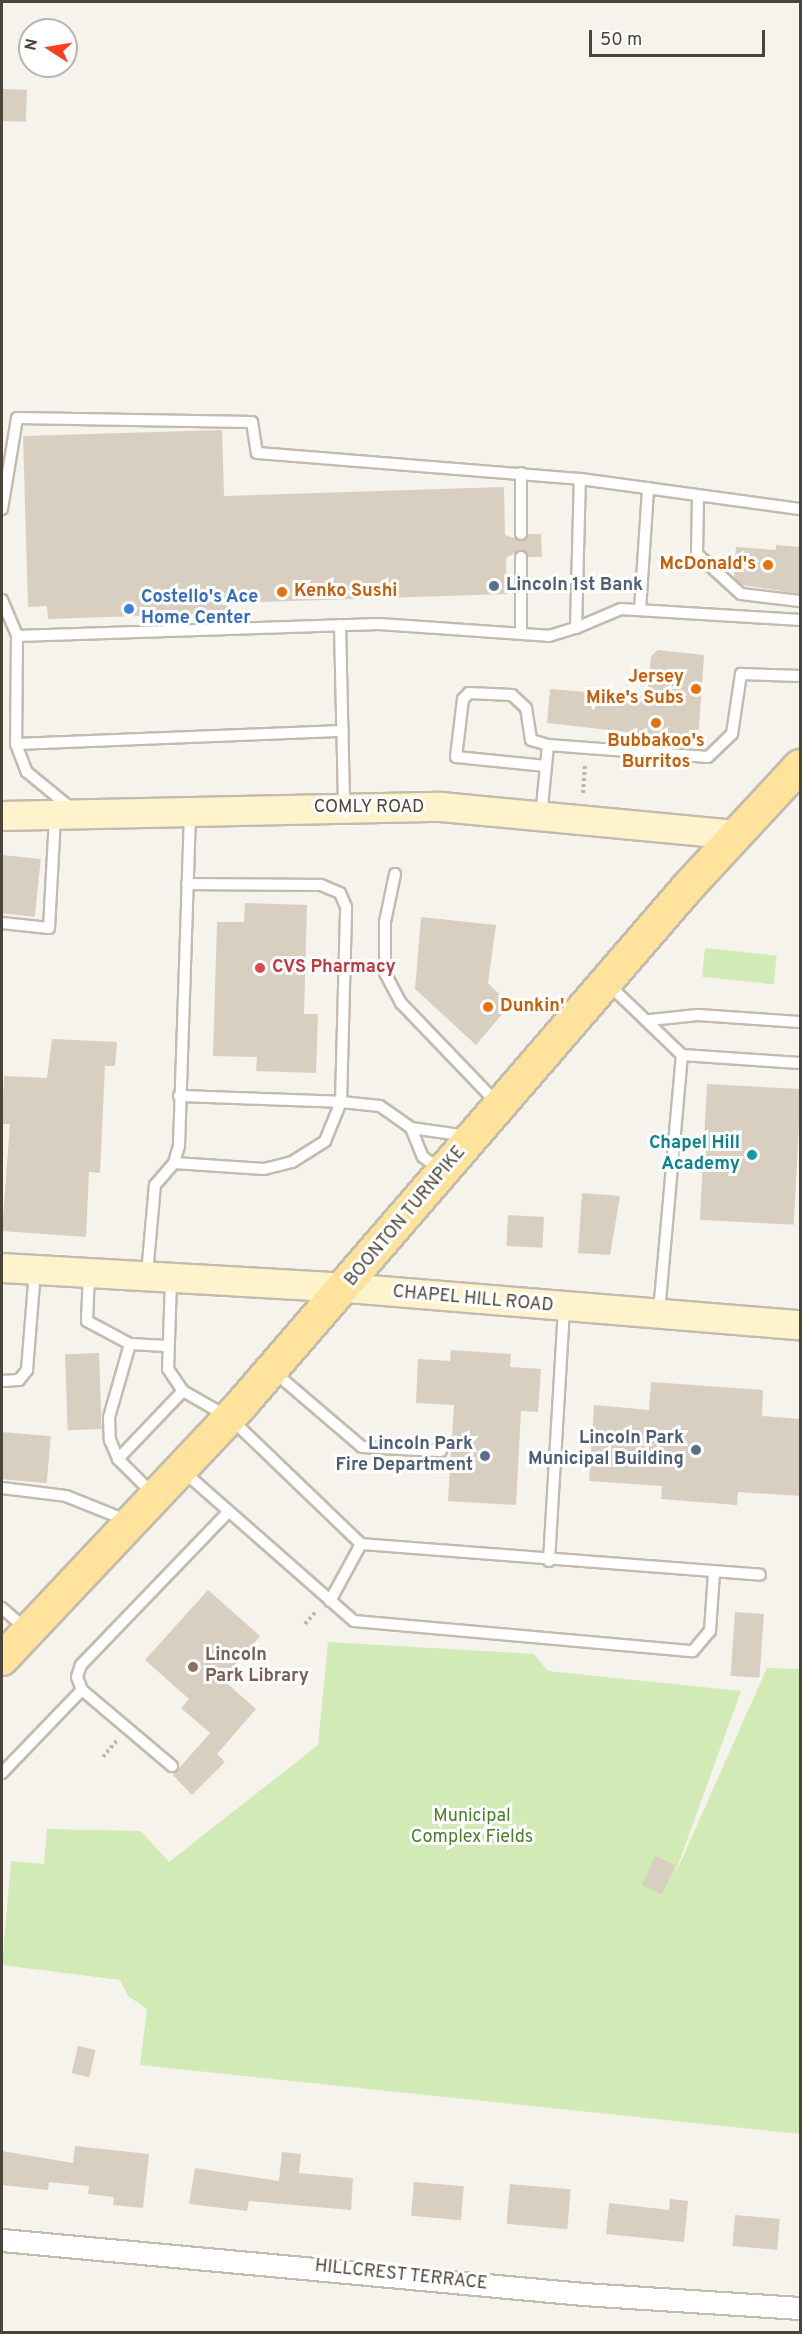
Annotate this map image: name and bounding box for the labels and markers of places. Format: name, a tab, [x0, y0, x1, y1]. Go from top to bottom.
place label: McDonald's	[660, 554, 756, 576]
marker: McDonald's	[761, 558, 775, 572]
place label: Lincoln 1st Bank	[506, 575, 643, 597]
marker: Lincoln 1st Bank	[487, 579, 501, 593]
place label: Kenko Sushi	[294, 581, 397, 603]
marker: Kenko Sushi	[275, 585, 289, 599]
place label: Costello's Ace Home Center	[141, 588, 259, 630]
marker: Costello's Ace Home Center	[122, 602, 136, 616]
place label: Jersey Mike's Subs	[586, 668, 684, 710]
marker: Jersey Mike's Subs	[689, 682, 703, 696]
marker: Bubbakoo's Burritos	[649, 716, 663, 730]
place label: Bubbakoo's Burritos	[607, 732, 705, 774]
place label: CVS Pharmacy	[272, 957, 396, 979]
marker: CVS Pharmacy	[253, 961, 267, 975]
place label: Dunkin'	[500, 996, 564, 1018]
marker: Dunkin'	[481, 1000, 495, 1014]
place label: Chapel Hill Academy	[649, 1134, 740, 1176]
marker: Chapel Hill Academy	[745, 1148, 759, 1162]
place label: Lincoln Park Municipal Building	[528, 1429, 684, 1472]
place label: Lincoln Park Fire Department	[335, 1435, 473, 1478]
marker: Lincoln Park Municipal Building	[689, 1443, 703, 1457]
marker: Lincoln Park Fire Department	[478, 1449, 492, 1463]
place label: Lincoln Park Library	[205, 1646, 309, 1688]
marker: Lincoln Park Library	[186, 1660, 200, 1674]

